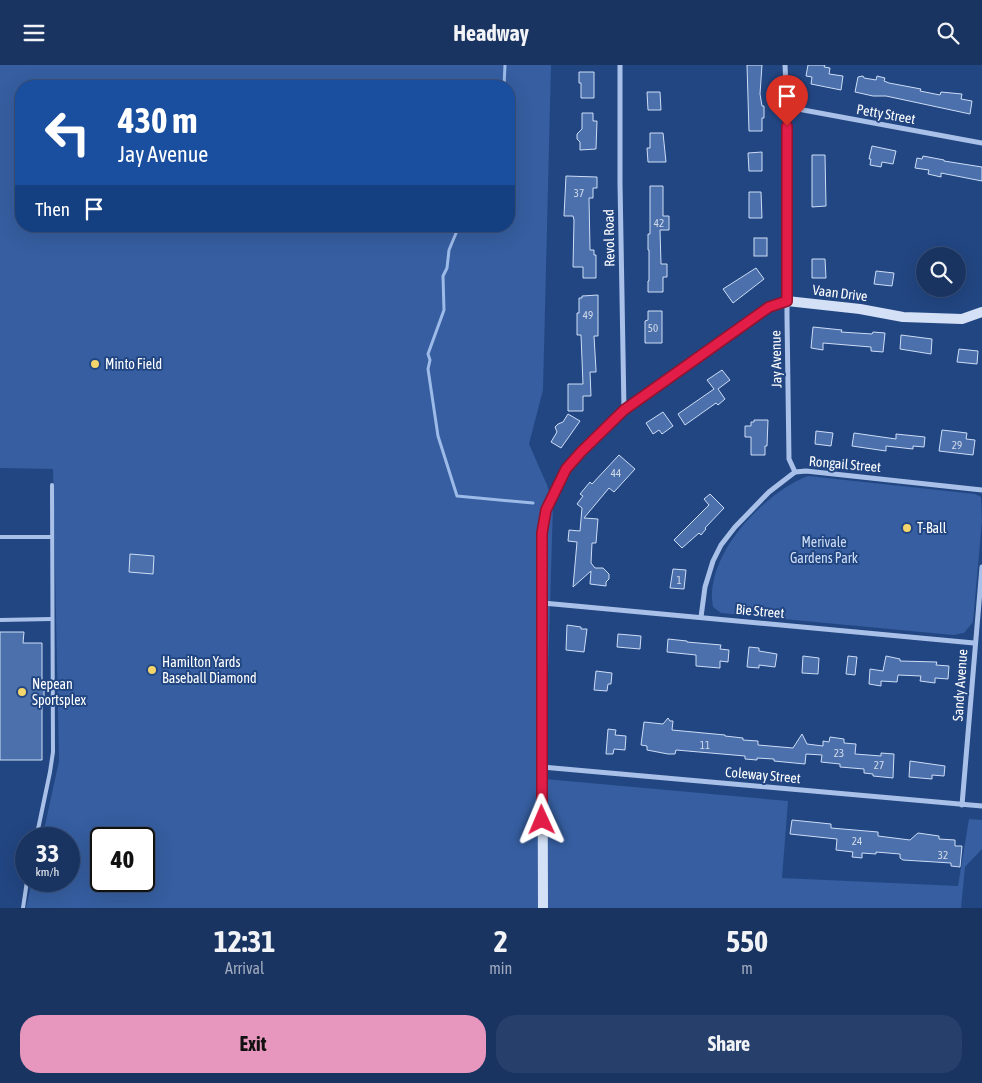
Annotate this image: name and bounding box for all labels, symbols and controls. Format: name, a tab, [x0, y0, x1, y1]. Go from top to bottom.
icon: menu	[20, 19, 48, 47]
icon: search	[934, 19, 962, 47]
text: Headway	[453, 20, 529, 46]
pin	[766, 75, 808, 126]
icon: arrive	[773, 82, 801, 110]
icon: left	[35, 100, 100, 165]
text: 430 m	[118, 100, 197, 140]
street label: Petty Street	[855, 101, 917, 127]
text: Jay Avenue	[118, 141, 208, 167]
house number: 37	[574, 187, 584, 199]
icon: arrive	[80, 195, 108, 223]
text: Then	[35, 198, 70, 220]
street label: Revol Road	[600, 209, 618, 267]
house number: 42	[654, 217, 664, 229]
map controls	[916, 247, 966, 297]
button: search	[916, 247, 966, 297]
street label: Vaan Drive	[812, 282, 868, 304]
house number: 49	[583, 309, 593, 321]
house number: 50	[648, 322, 658, 334]
street label: Jay Avenue	[768, 330, 784, 388]
place label: Minto Field	[105, 356, 162, 372]
marker: Minto Field	[89, 358, 101, 370]
house number: 29	[952, 439, 962, 451]
street label: Rongail Street	[808, 453, 882, 475]
house number: 44	[611, 467, 621, 479]
place label: T-Ball	[917, 520, 947, 536]
marker: T-Ball	[901, 522, 913, 534]
park label: Merivale Gardens Park	[790, 534, 858, 566]
house number: 1	[676, 574, 682, 586]
street label: Bie Street	[735, 601, 785, 621]
street label: Sandy Avenue	[949, 648, 971, 722]
place label: Hamilton Yards Baseball Diamond	[162, 654, 257, 686]
marker: Hamilton Yards Baseball Diamond	[146, 664, 158, 676]
place label: Nepean Sportsplex	[32, 676, 86, 708]
marker: Nepean Sportsplex	[16, 686, 28, 698]
house number: 11	[700, 739, 710, 751]
house number: 23	[834, 747, 844, 759]
house number: 27	[874, 759, 884, 771]
street label: Coleway Street	[725, 764, 801, 786]
position arrow	[515, 793, 567, 845]
speed limit sign: 40	[90, 827, 155, 892]
house number: 24	[852, 835, 862, 847]
text: 33	[36, 839, 59, 867]
house number: 32	[938, 849, 948, 861]
text: km/h	[36, 865, 59, 879]
text: 12:31	[214, 924, 275, 958]
text: 2	[494, 924, 508, 958]
text: 550	[726, 924, 768, 958]
text: Arrival	[225, 959, 264, 977]
text: min	[489, 959, 512, 977]
text: m	[741, 959, 753, 977]
button: Exit	[20, 1015, 486, 1073]
button: Share	[496, 1015, 962, 1073]

